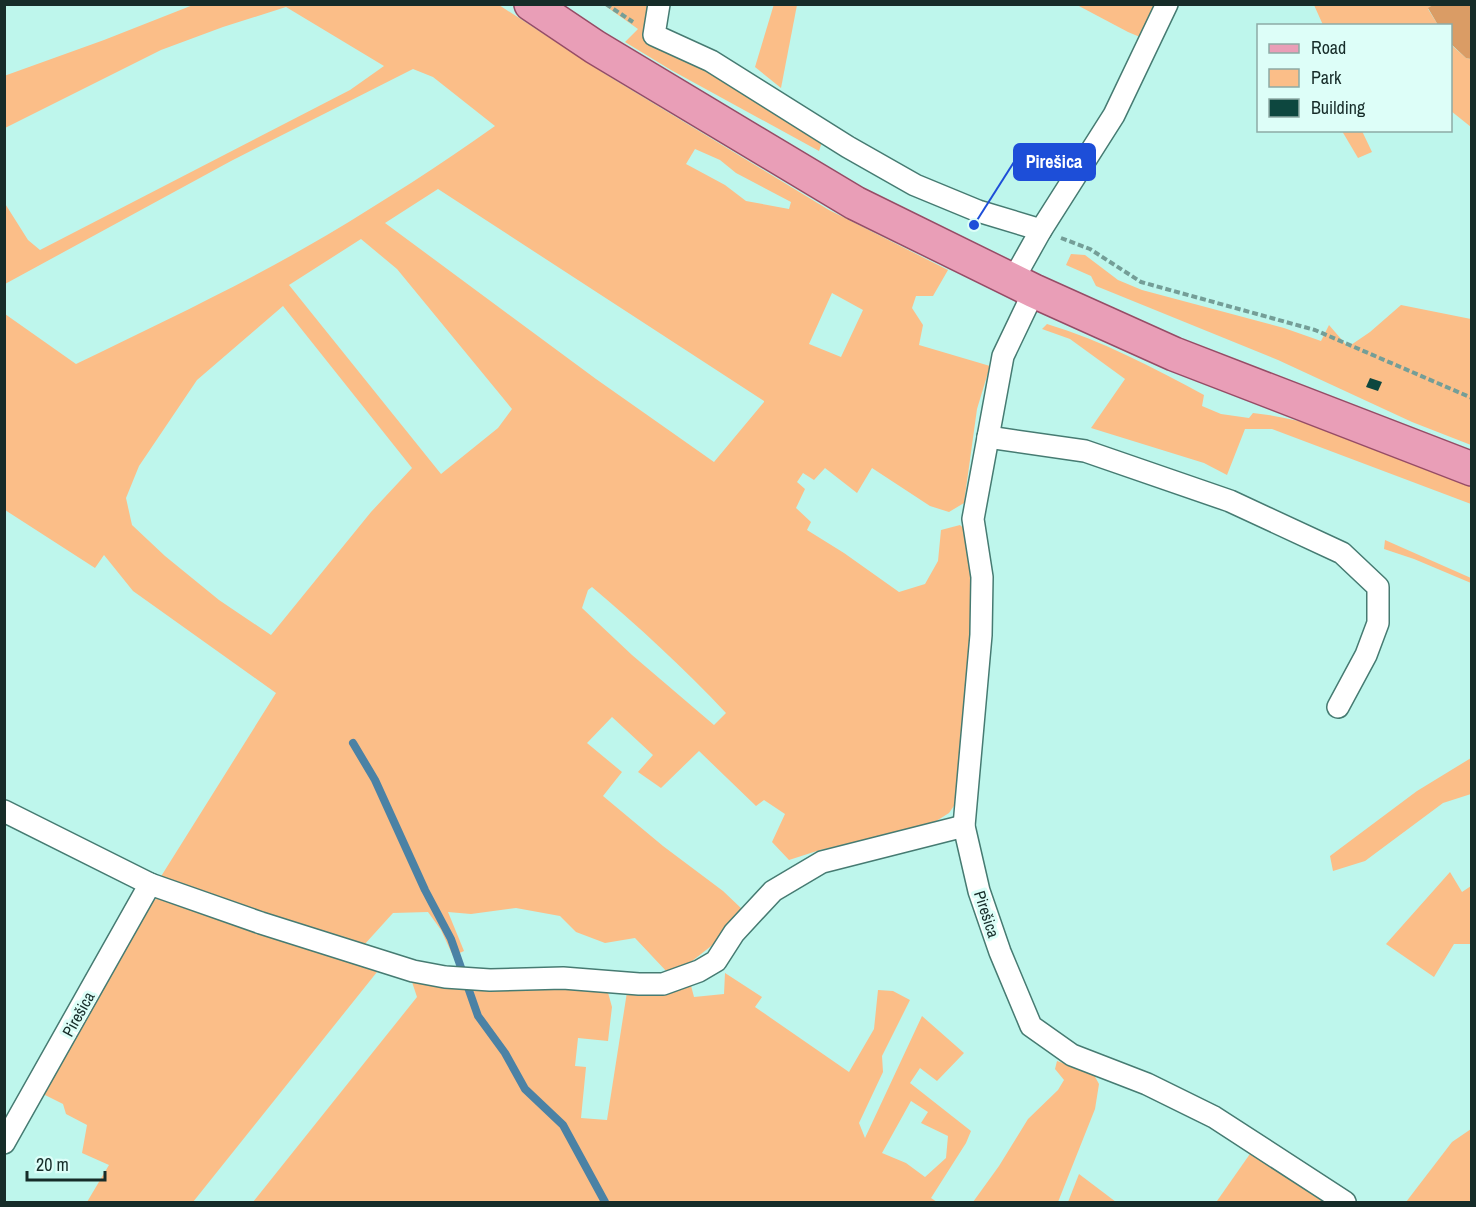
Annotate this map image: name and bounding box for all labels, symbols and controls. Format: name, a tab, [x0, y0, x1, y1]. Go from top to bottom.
legend	[1257, 24, 1452, 132]
text: Road	[1311, 35, 1346, 60]
text: Park	[1311, 65, 1342, 90]
text: Building	[1311, 95, 1366, 120]
callout: Pirešica	[1014, 144, 1095, 180]
text: Pirešica	[1026, 149, 1083, 174]
street label: Pirešica	[969, 888, 1005, 941]
street label: Pirešica	[57, 987, 100, 1040]
scale bar	[27, 1144, 105, 1182]
text: 20 m	[36, 1152, 69, 1177]

